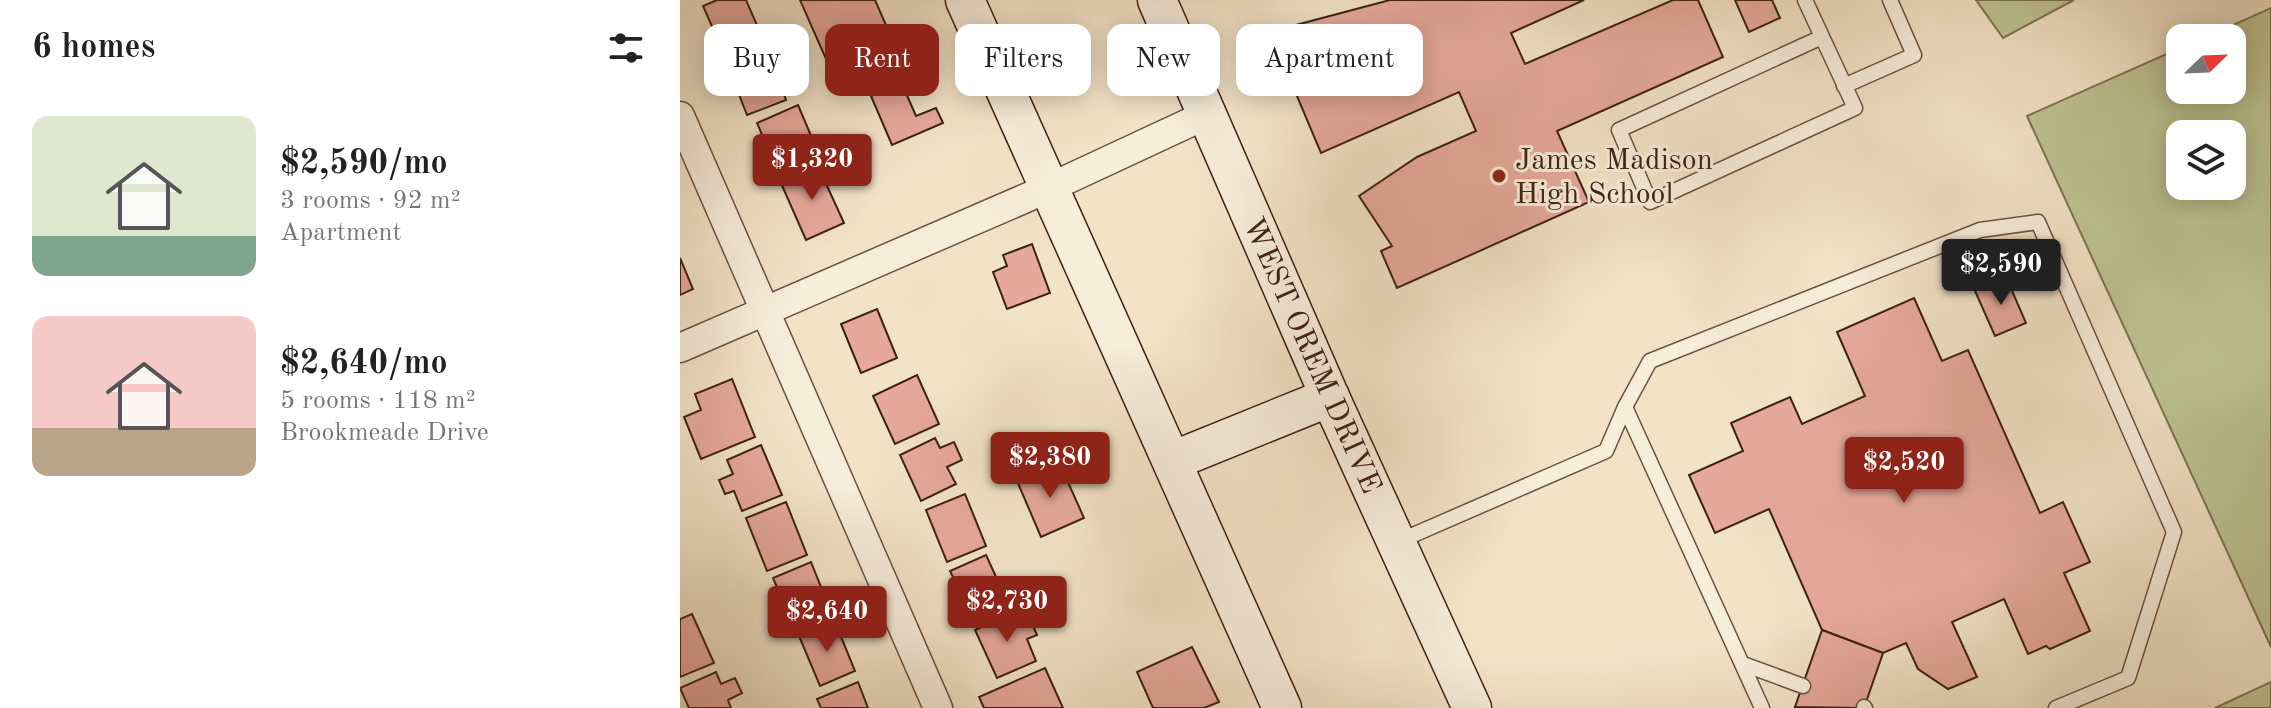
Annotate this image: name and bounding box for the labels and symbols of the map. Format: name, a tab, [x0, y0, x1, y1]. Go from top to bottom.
north arrow	[2166, 24, 2246, 104]
pin: $1,320	[747, 134, 877, 202]
place label: James Madison High School	[1515, 146, 1713, 210]
marker: James Madison High School	[1490, 167, 1508, 185]
street label: WEST OREM DRIVE	[1237, 213, 1386, 498]
pin: $2,590	[1936, 239, 2066, 307]
pin: $2,380	[985, 432, 1115, 500]
pin: $2,520	[1839, 437, 1969, 505]
pin: $2,730	[942, 576, 1072, 644]
pin: $2,640	[762, 586, 892, 654]

